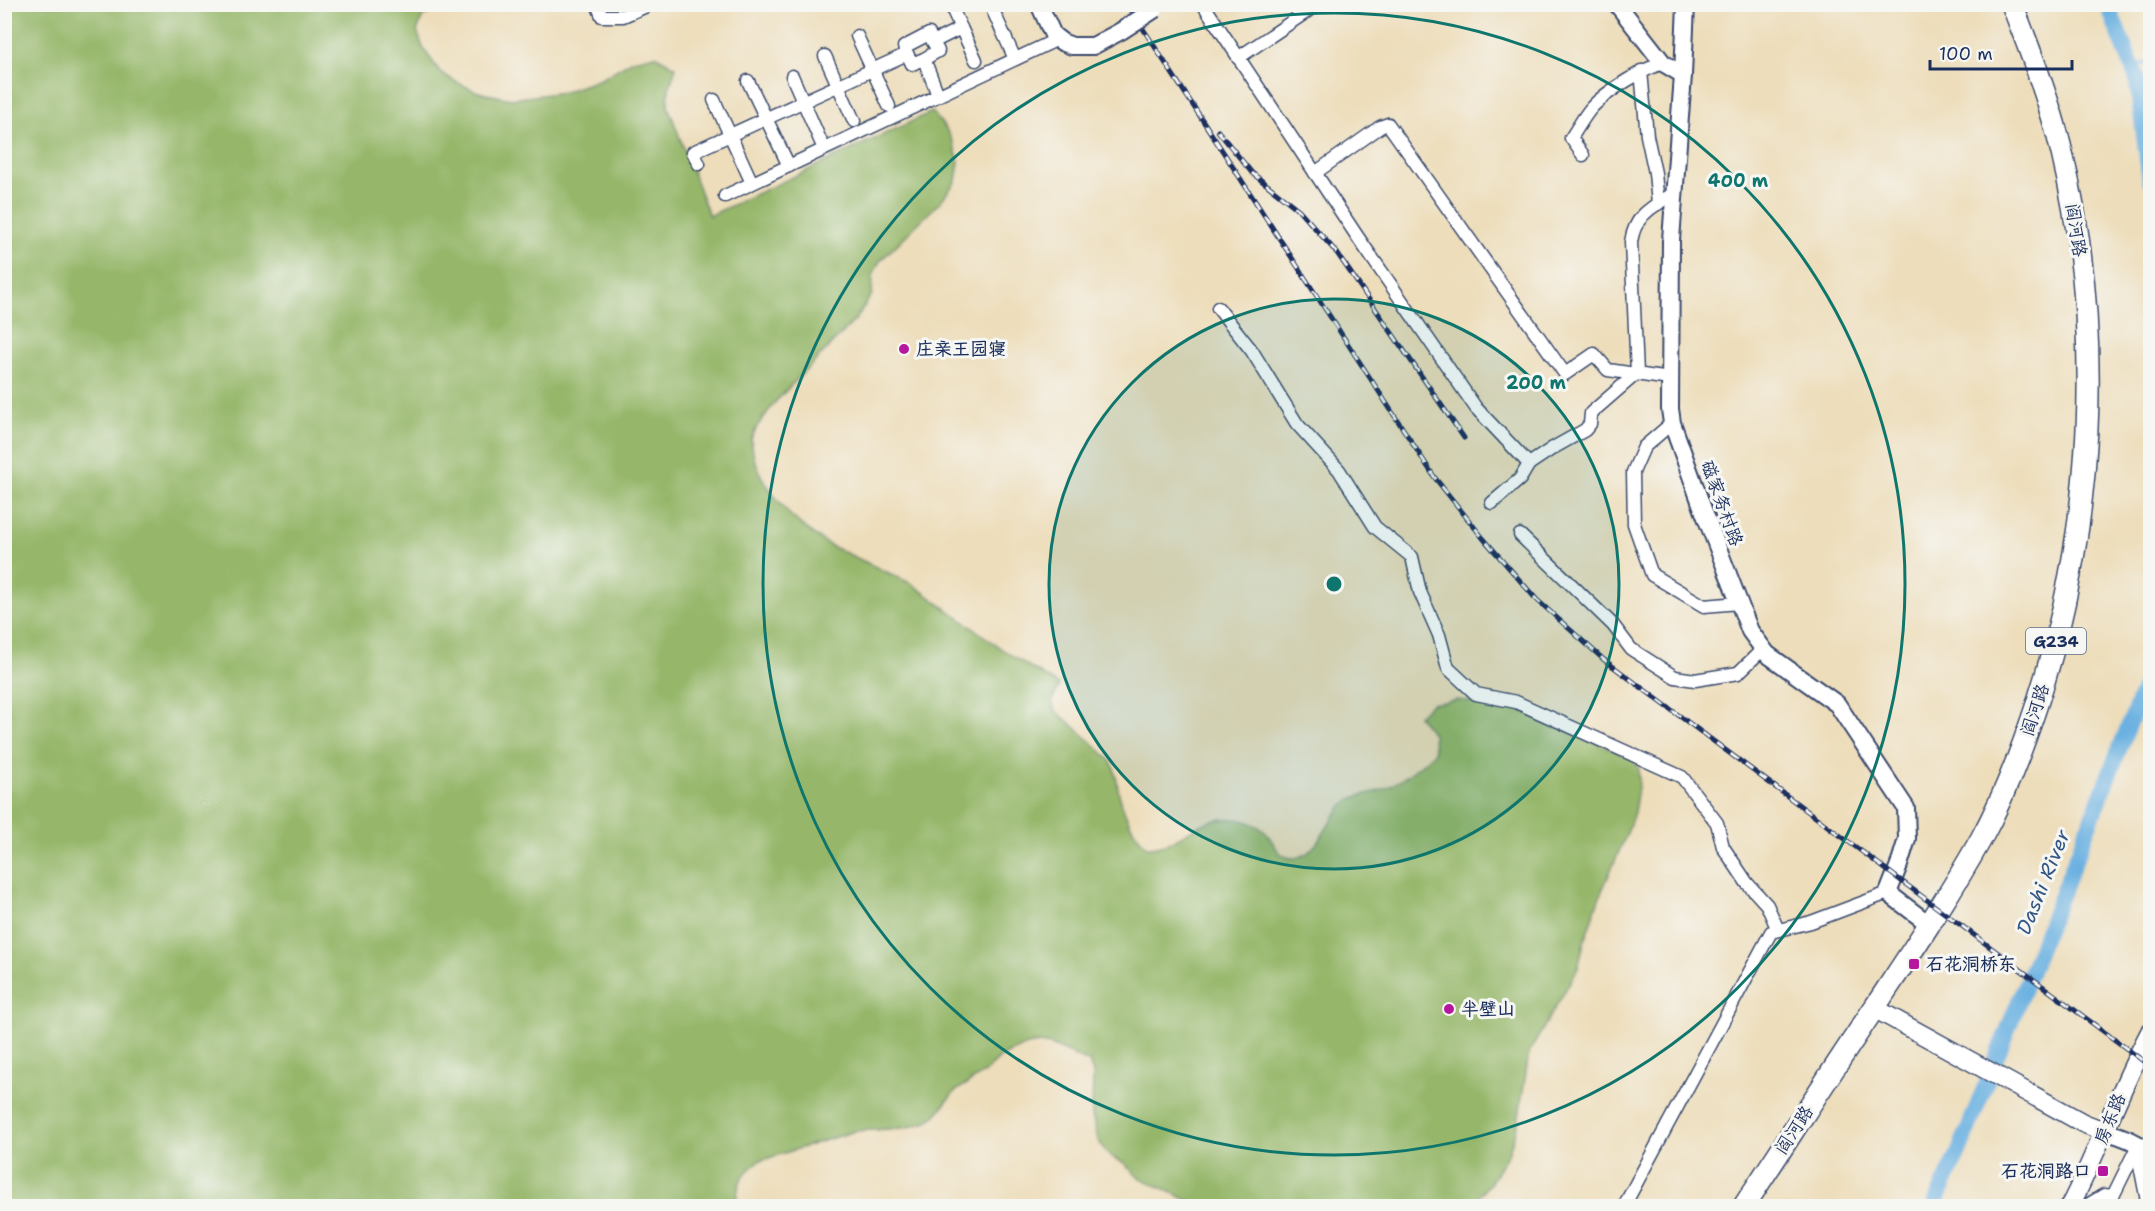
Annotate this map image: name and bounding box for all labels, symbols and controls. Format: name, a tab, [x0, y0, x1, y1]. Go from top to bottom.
scale bar	[1930, 33, 2072, 71]
text: 100 m	[1939, 42, 1993, 66]
text: 400 m	[1708, 169, 1769, 193]
street label: 阎河路	[2060, 201, 2092, 259]
place label: 庄亲王园寝	[916, 337, 1006, 361]
marker: 庄亲王园寝	[897, 342, 911, 356]
text: 200 m	[1506, 371, 1567, 395]
street label: 磁家务村路	[1695, 457, 1749, 549]
centre of rings	[1324, 574, 1344, 594]
road number: G234	[2026, 628, 2086, 654]
street label: 阎河路	[2015, 681, 2055, 739]
water label: Dashi River	[2010, 825, 2076, 938]
place label: 石花洞桥东	[1926, 952, 2016, 976]
marker: 石花洞桥东	[1907, 957, 1921, 971]
place label: 半壁山	[1461, 997, 1515, 1021]
marker: 半壁山	[1442, 1002, 1456, 1016]
street label: 房东路	[2089, 1089, 2131, 1149]
street label: 阎河路	[1769, 1101, 1819, 1159]
place label: 石花洞路口	[2001, 1159, 2091, 1183]
marker: 石花洞路口	[2096, 1164, 2110, 1178]

